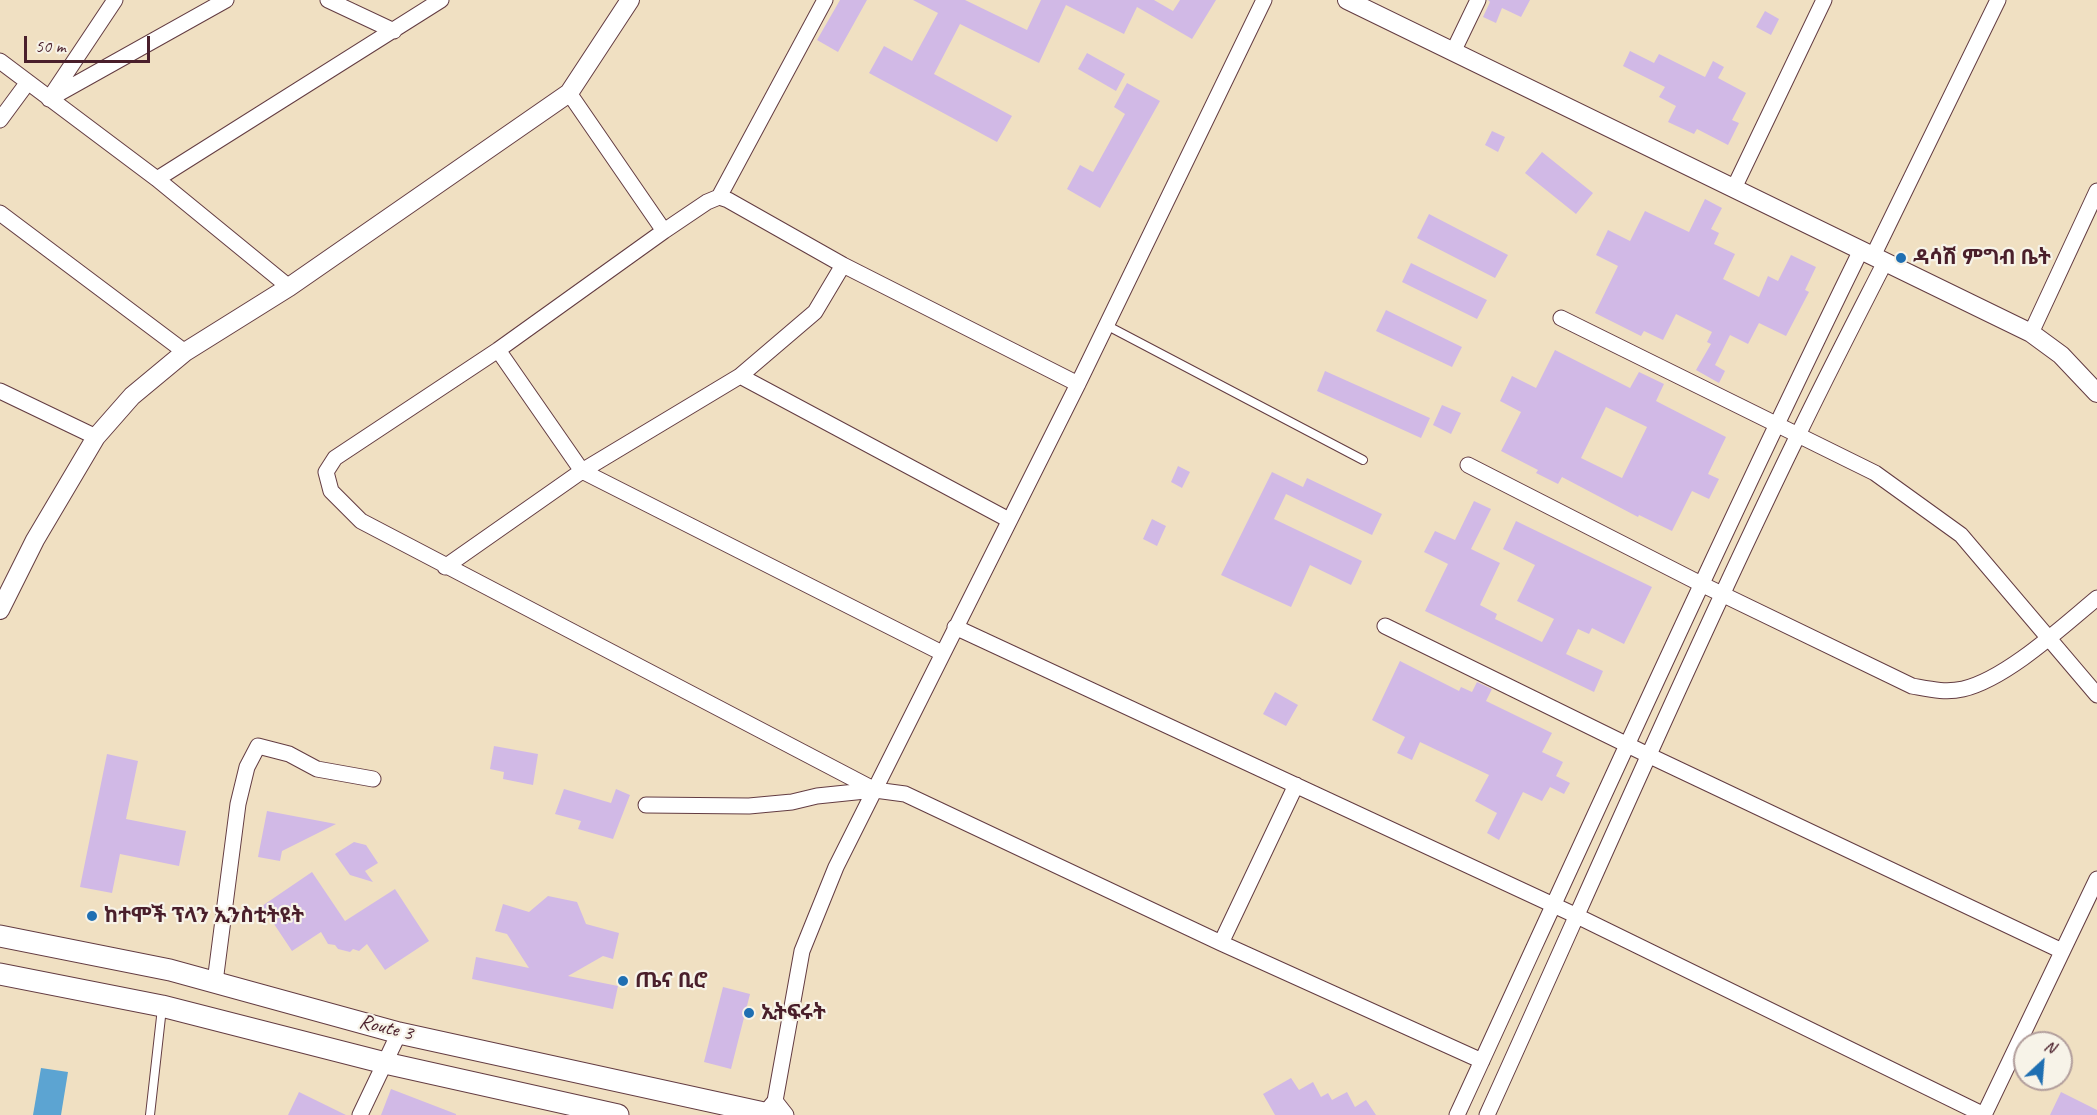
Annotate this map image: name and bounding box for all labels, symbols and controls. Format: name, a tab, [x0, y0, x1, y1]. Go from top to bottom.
scale bar	[27, 24, 153, 62]
text: 50 m	[35, 35, 66, 57]
place label: ዳሳሽ ምግብ ቤት	[1913, 245, 2051, 271]
marker: ዳሳሽ ምግብ ቤት	[1894, 251, 1908, 265]
place label: ከተሞች ፕላን ኢንስቲትዩት	[104, 903, 304, 929]
marker: ከተሞች ፕላን ኢንስቲትዩት	[85, 909, 99, 923]
place label: ጤና ቢሮ	[635, 968, 708, 994]
marker: ጤና ቢሮ	[616, 974, 630, 988]
place label: ኢትፍሩት	[761, 1000, 826, 1026]
marker: ኢትፍሩት	[742, 1006, 756, 1020]
street label: Route 3	[356, 1009, 416, 1047]
north arrow	[2013, 1031, 2073, 1091]
text: N	[2041, 1035, 2059, 1058]

